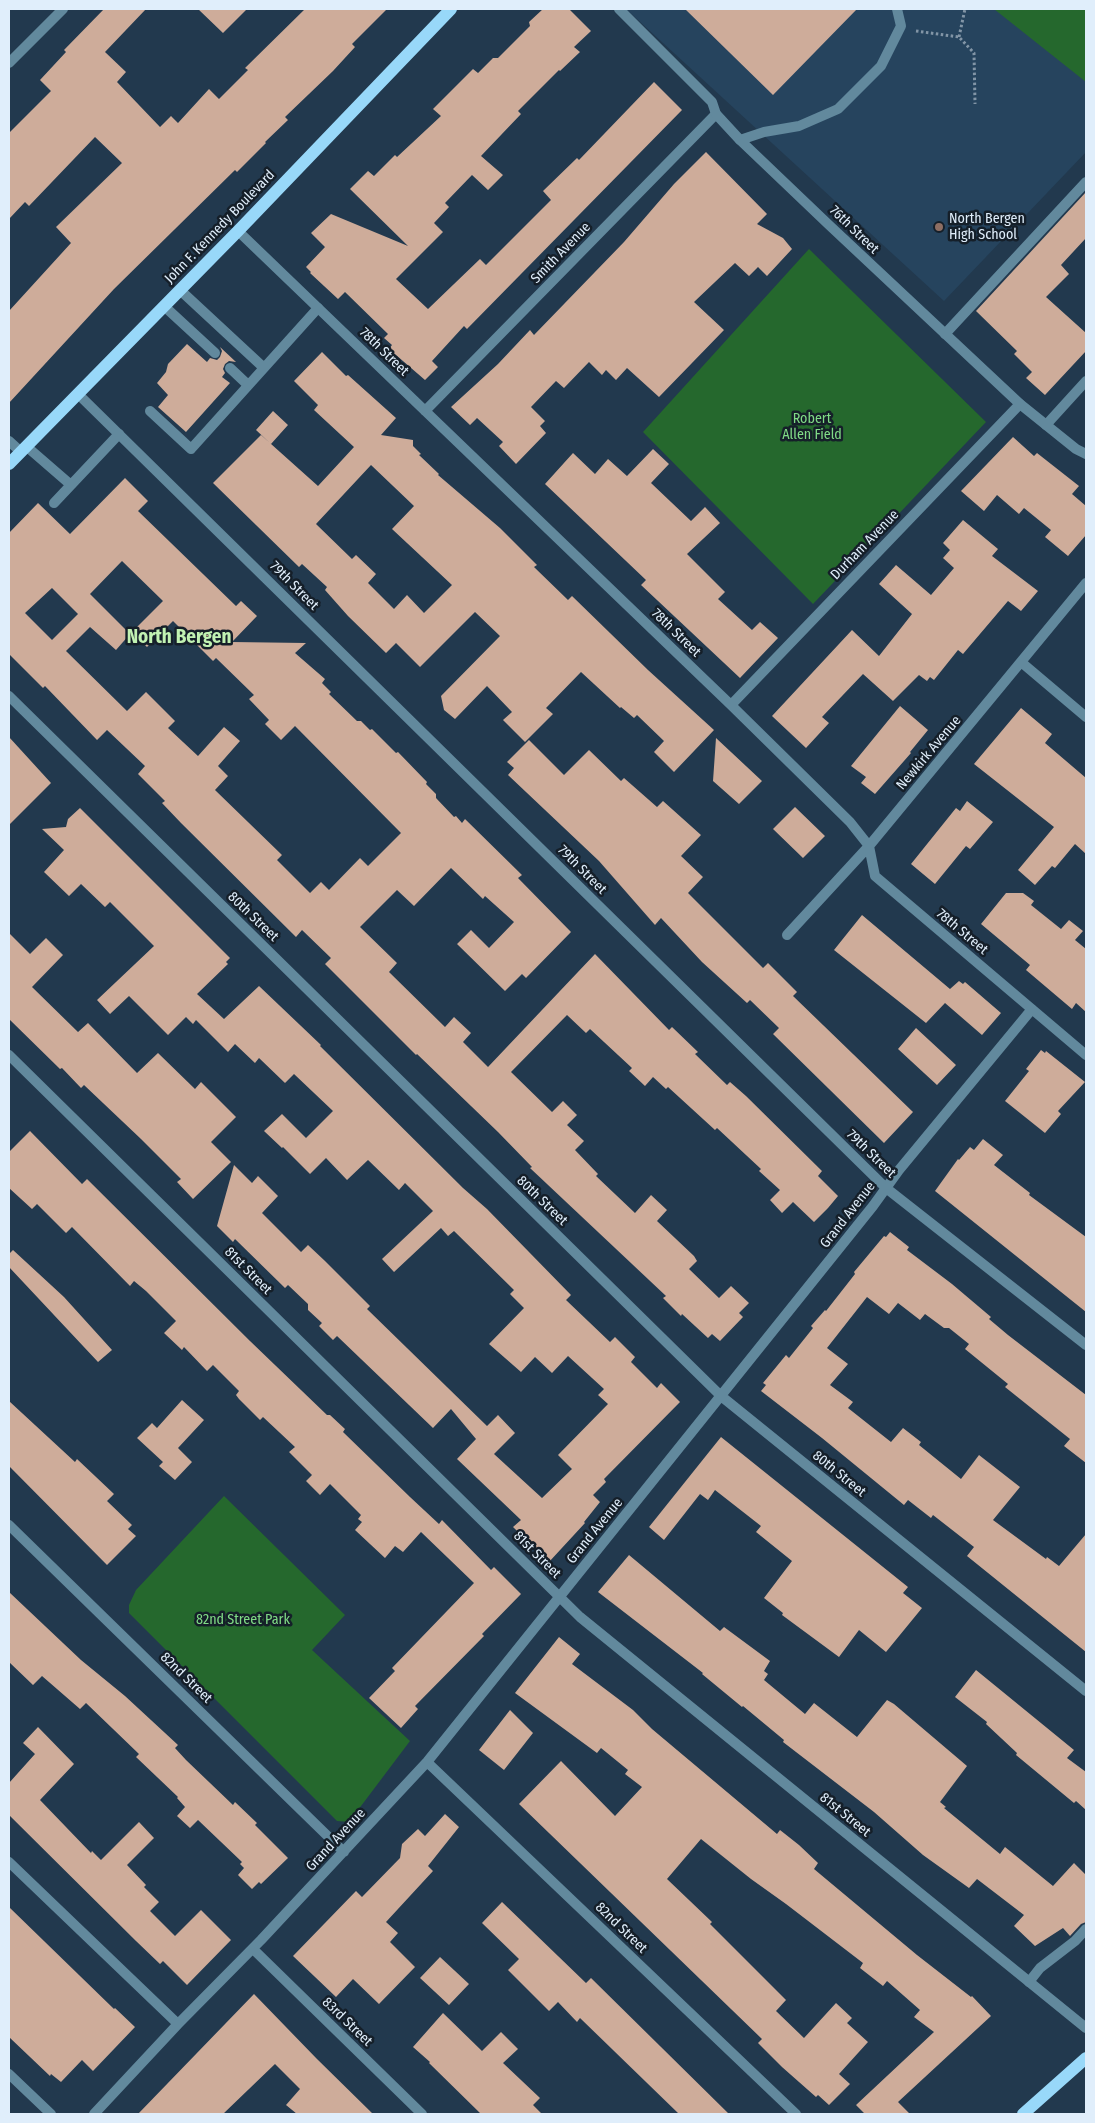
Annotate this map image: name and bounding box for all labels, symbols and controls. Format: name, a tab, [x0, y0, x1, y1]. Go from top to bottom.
street label: John F. Kennedy Boulevard	[161, 167, 279, 287]
street label: 76th Street	[826, 202, 882, 258]
place label: North Bergen High School	[949, 211, 1025, 243]
street label: Smith Avenue	[528, 219, 594, 287]
marker: North Bergen High School	[933, 221, 945, 233]
street label: 78th Street	[356, 324, 412, 380]
park label: Robert Allen Field	[782, 411, 842, 444]
street label: Durham Avenue	[827, 507, 903, 583]
street label: 79th Street	[266, 558, 322, 614]
street label: 78th Street	[648, 605, 704, 661]
district label: North Bergen	[127, 627, 231, 649]
street label: Newkirk Avenue	[893, 713, 965, 793]
street label: 79th Street	[554, 842, 610, 898]
street label: 80th Street	[224, 889, 282, 945]
street label: 78th Street	[933, 906, 991, 958]
street label: 79th Street	[843, 1126, 899, 1182]
street label: 80th Street	[513, 1173, 571, 1229]
street label: Grand Avenue	[817, 1178, 879, 1252]
street label: 81st Street	[221, 1244, 275, 1298]
street label: 80th Street	[809, 1447, 869, 1501]
street label: Grand Avenue	[563, 1495, 627, 1567]
street label: 81st Street	[510, 1528, 564, 1582]
park label: 82nd Street Park	[196, 1612, 290, 1628]
street label: 82nd Street	[157, 1649, 215, 1707]
street label: 81st Street	[816, 1789, 874, 1841]
street label: Grand Avenue	[303, 1805, 369, 1875]
street label: 82nd Street	[592, 1899, 650, 1957]
street label: 83rd Street	[318, 1994, 376, 2050]

